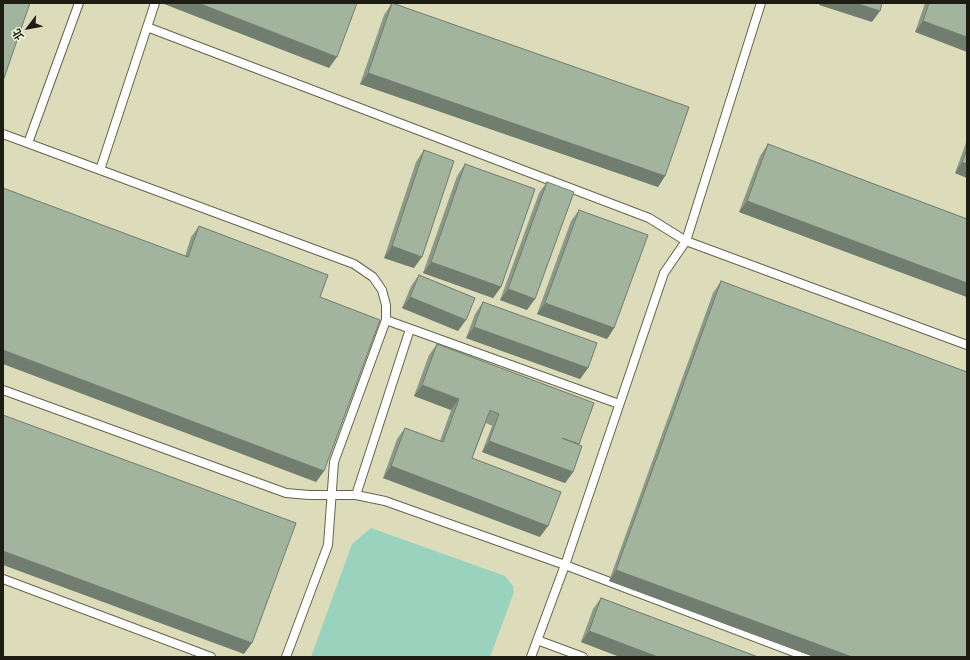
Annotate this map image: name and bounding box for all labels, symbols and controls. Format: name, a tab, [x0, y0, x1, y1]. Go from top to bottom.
north arrow	[8, 8, 48, 48]
text: 北	[9, 26, 27, 43]

